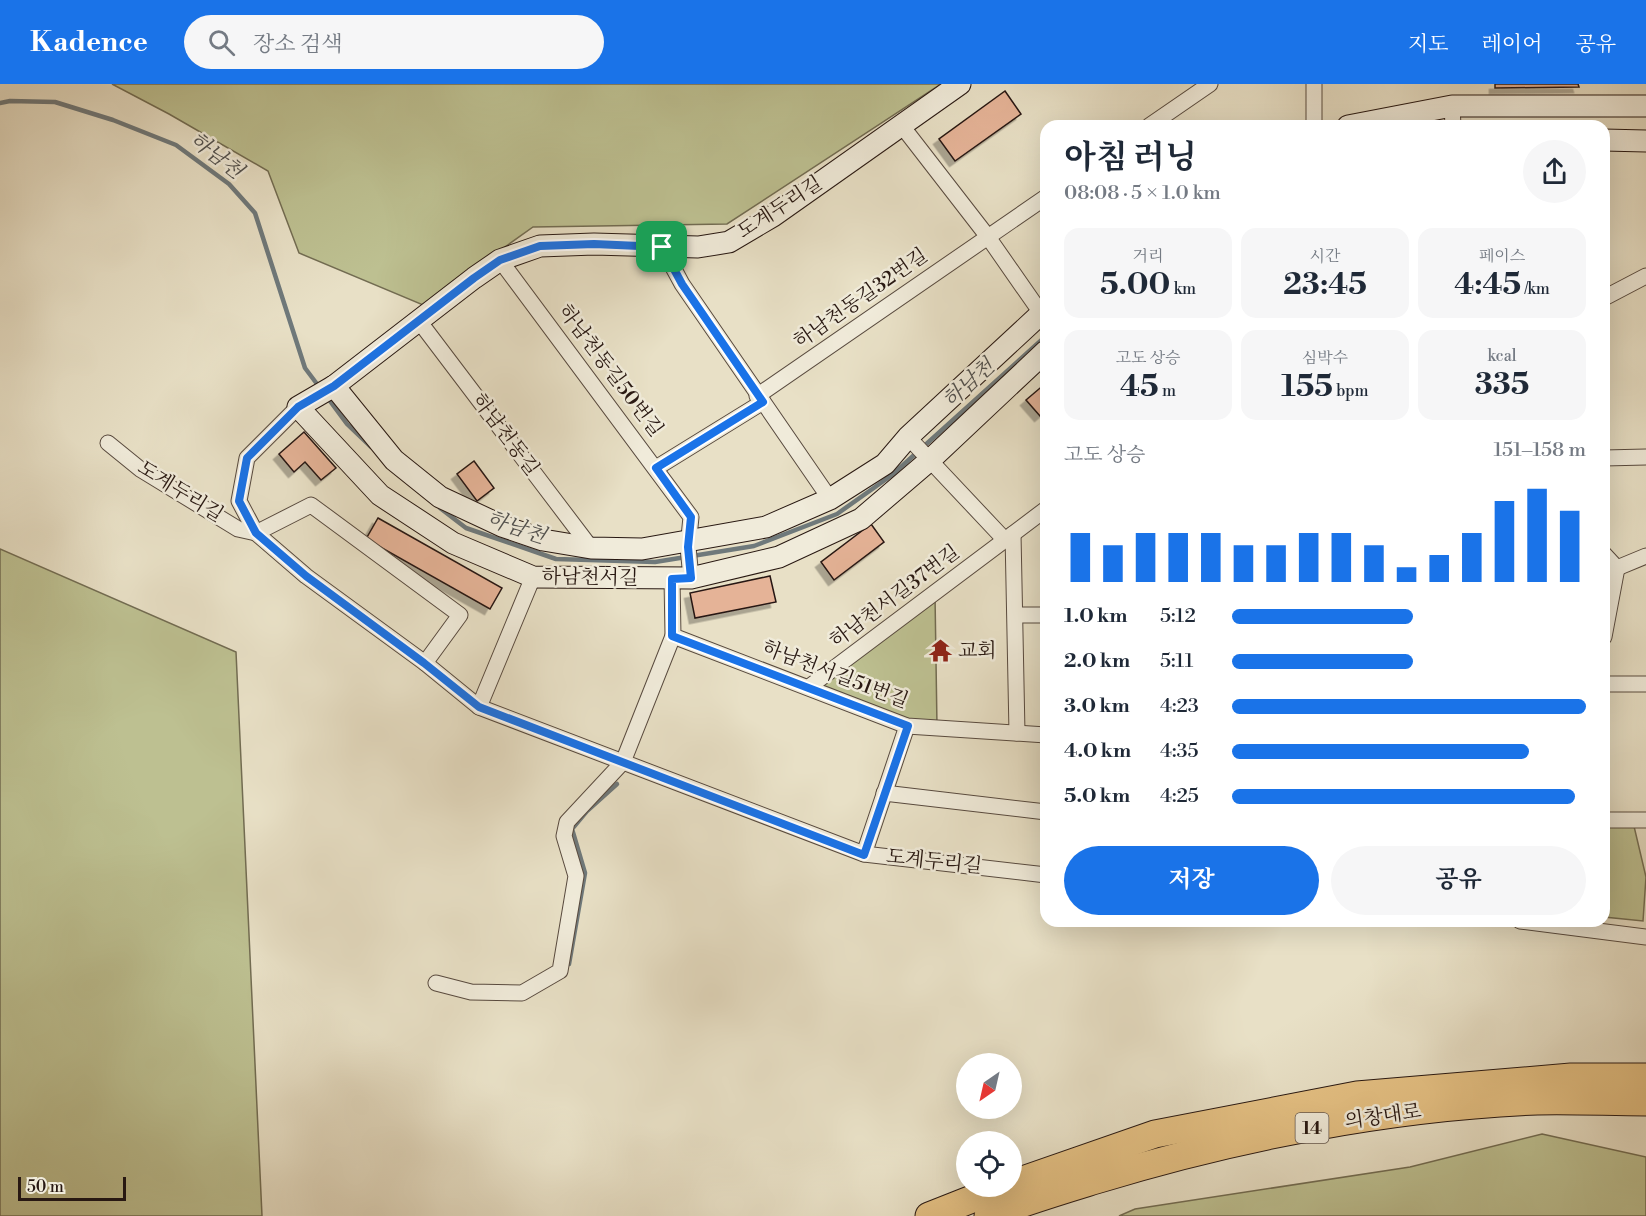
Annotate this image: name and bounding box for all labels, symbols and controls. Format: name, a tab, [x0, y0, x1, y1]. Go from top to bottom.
search box	[184, 15, 604, 69]
text: Kadence	[30, 25, 148, 60]
icon: search	[205, 26, 238, 59]
text: 장소 검색	[253, 31, 342, 58]
text: 지도	[1408, 32, 1449, 58]
text: 레이어	[1482, 32, 1542, 58]
text: 공유	[1575, 32, 1616, 58]
water label: 하남천	[184, 127, 249, 186]
text: 아침 러닝	[1064, 138, 1197, 179]
button: share	[1523, 140, 1586, 203]
street label: 도계두리길	[733, 171, 827, 245]
text: 08:08 · 5 × 1.0 km	[1064, 181, 1221, 206]
pin	[636, 221, 687, 272]
icon: arrive	[645, 230, 678, 263]
street label: 하남천동길32번길	[789, 244, 933, 354]
text: 거리	[1133, 246, 1163, 266]
text: 시간	[1310, 246, 1340, 266]
text: 페이스	[1479, 246, 1525, 266]
text: 5.00	[1100, 266, 1170, 304]
text: 23:45	[1283, 266, 1367, 304]
text: 4:45	[1454, 266, 1521, 304]
text: km	[1170, 279, 1196, 299]
text: /km	[1521, 279, 1550, 299]
street label: 하남천동길50번길	[552, 300, 668, 442]
text: kcal	[1487, 346, 1517, 366]
text: 고도 상승	[1115, 348, 1181, 368]
text: 심박수	[1302, 348, 1348, 368]
water label: 하남천	[938, 353, 1002, 414]
text: 335	[1475, 366, 1529, 404]
text: 45	[1120, 368, 1159, 406]
text: 155	[1281, 368, 1333, 406]
text: m	[1159, 381, 1176, 401]
text: bpm	[1333, 381, 1369, 401]
street label: 하남천동길	[466, 389, 544, 481]
text: 151–158 m	[1493, 438, 1586, 463]
text: 고도 상승	[1064, 443, 1145, 468]
street label: 도계두리길	[132, 456, 228, 528]
water label: 하남천	[483, 506, 551, 551]
street label: 하남천서길37번길	[825, 540, 965, 654]
street label: 하남천서길	[541, 565, 639, 591]
text: 1.0 km	[1064, 604, 1128, 629]
text: 5:12	[1160, 604, 1196, 629]
street label: 하남천서길51번길	[758, 636, 912, 714]
temple icon: 교회	[927, 638, 953, 664]
place label: 교회	[958, 639, 997, 664]
text: 2.0 km	[1064, 649, 1130, 674]
text: 5:11	[1160, 649, 1193, 674]
text: 3.0 km	[1064, 694, 1130, 719]
text: 4:23	[1160, 694, 1199, 719]
text: 4.0 km	[1064, 739, 1131, 764]
text: 4:35	[1160, 739, 1198, 764]
text: 5.0 km	[1064, 784, 1130, 809]
text: 4:25	[1160, 784, 1199, 809]
street label: 도계두리길	[885, 845, 983, 879]
button: 저장	[1064, 846, 1319, 915]
button: 공유	[1331, 846, 1586, 915]
north arrow	[956, 1053, 1022, 1119]
map controls	[956, 1053, 1022, 1197]
street label: 의창대로	[1343, 1099, 1423, 1135]
road number: 14	[1296, 1113, 1328, 1143]
button: locate	[956, 1131, 1022, 1197]
scale bar	[18, 1174, 126, 1202]
text: 50 m	[27, 1177, 64, 1197]

